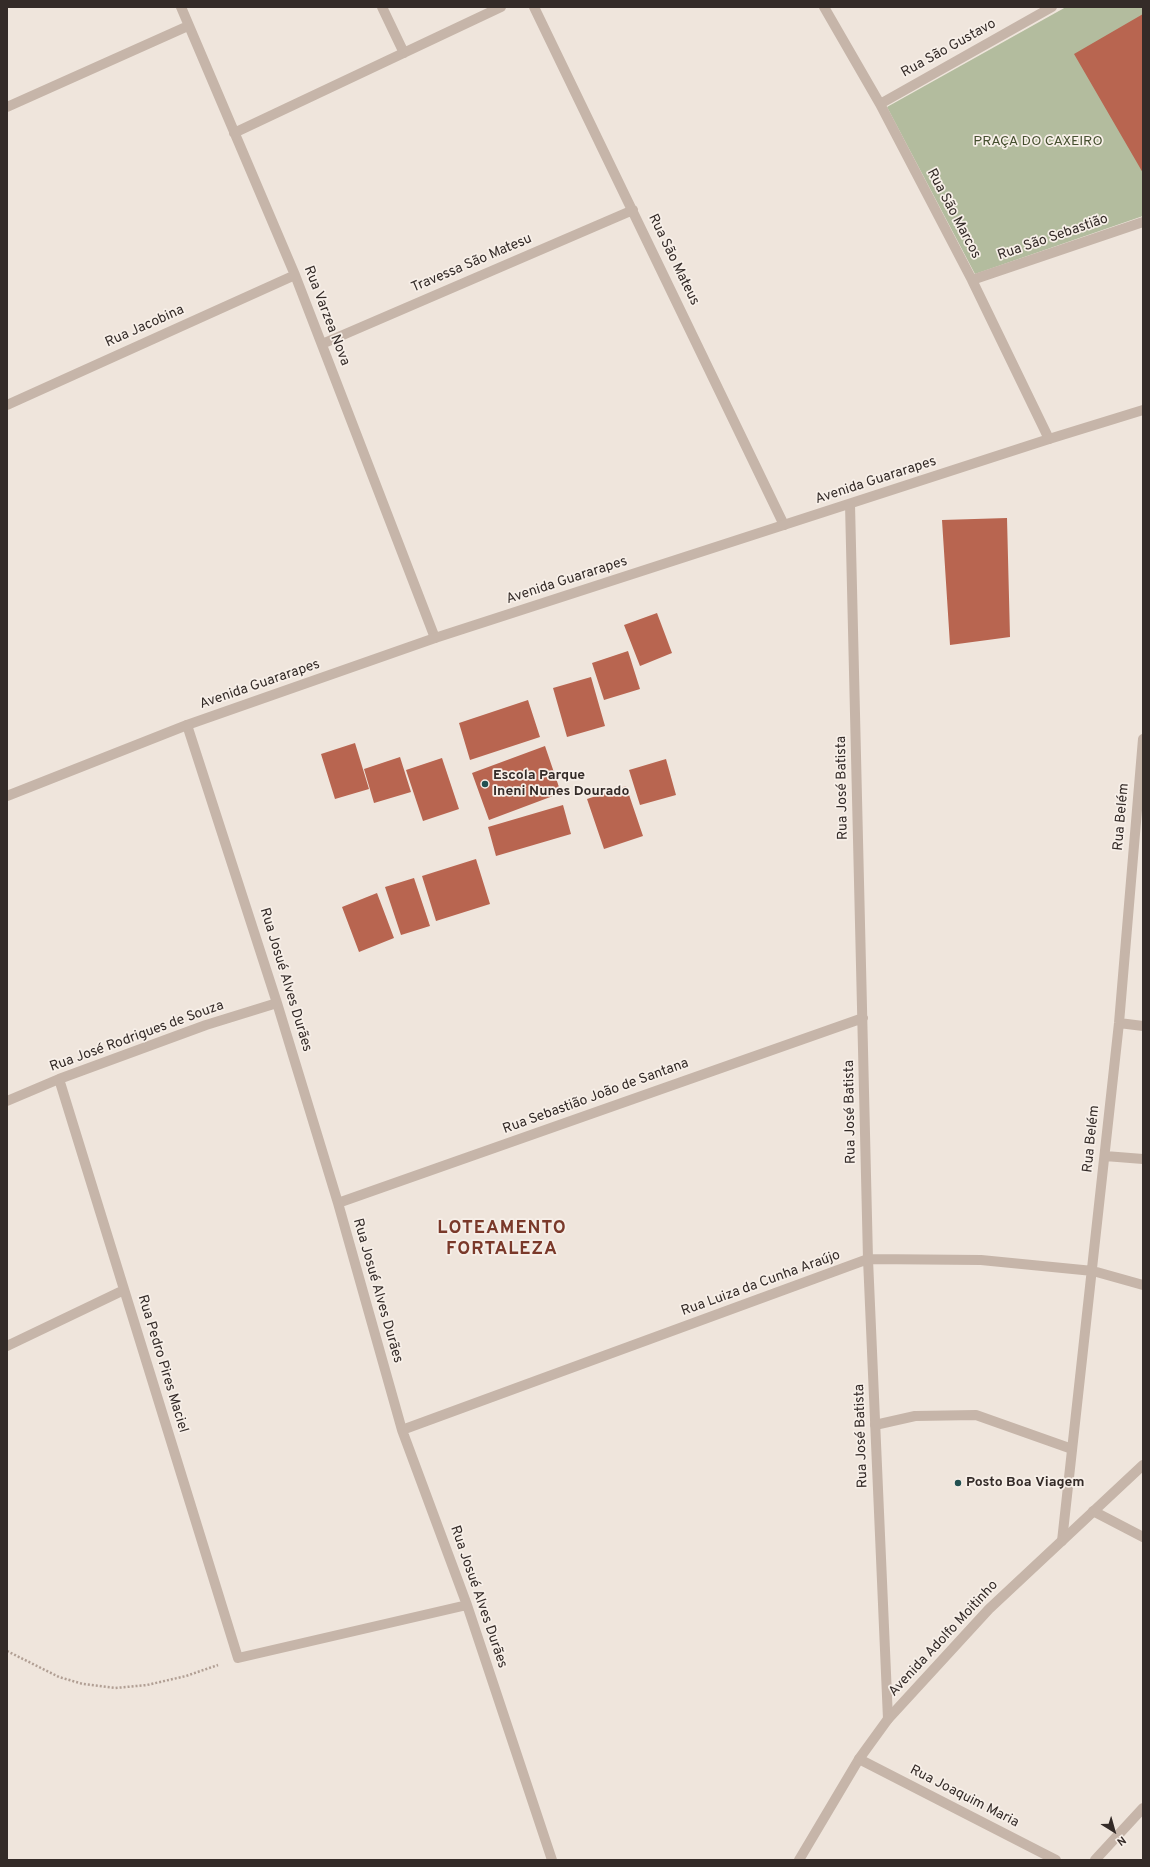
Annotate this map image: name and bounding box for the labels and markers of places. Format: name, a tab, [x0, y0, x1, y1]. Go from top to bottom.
place label: Escola Parque Ineni Nunes Dourado	[493, 768, 629, 800]
marker: Escola Parque Ineni Nunes Dourado	[480, 779, 490, 789]
place label: Posto Boa Viagem	[966, 1475, 1085, 1491]
marker: Posto Boa Viagem	[953, 1478, 963, 1488]

